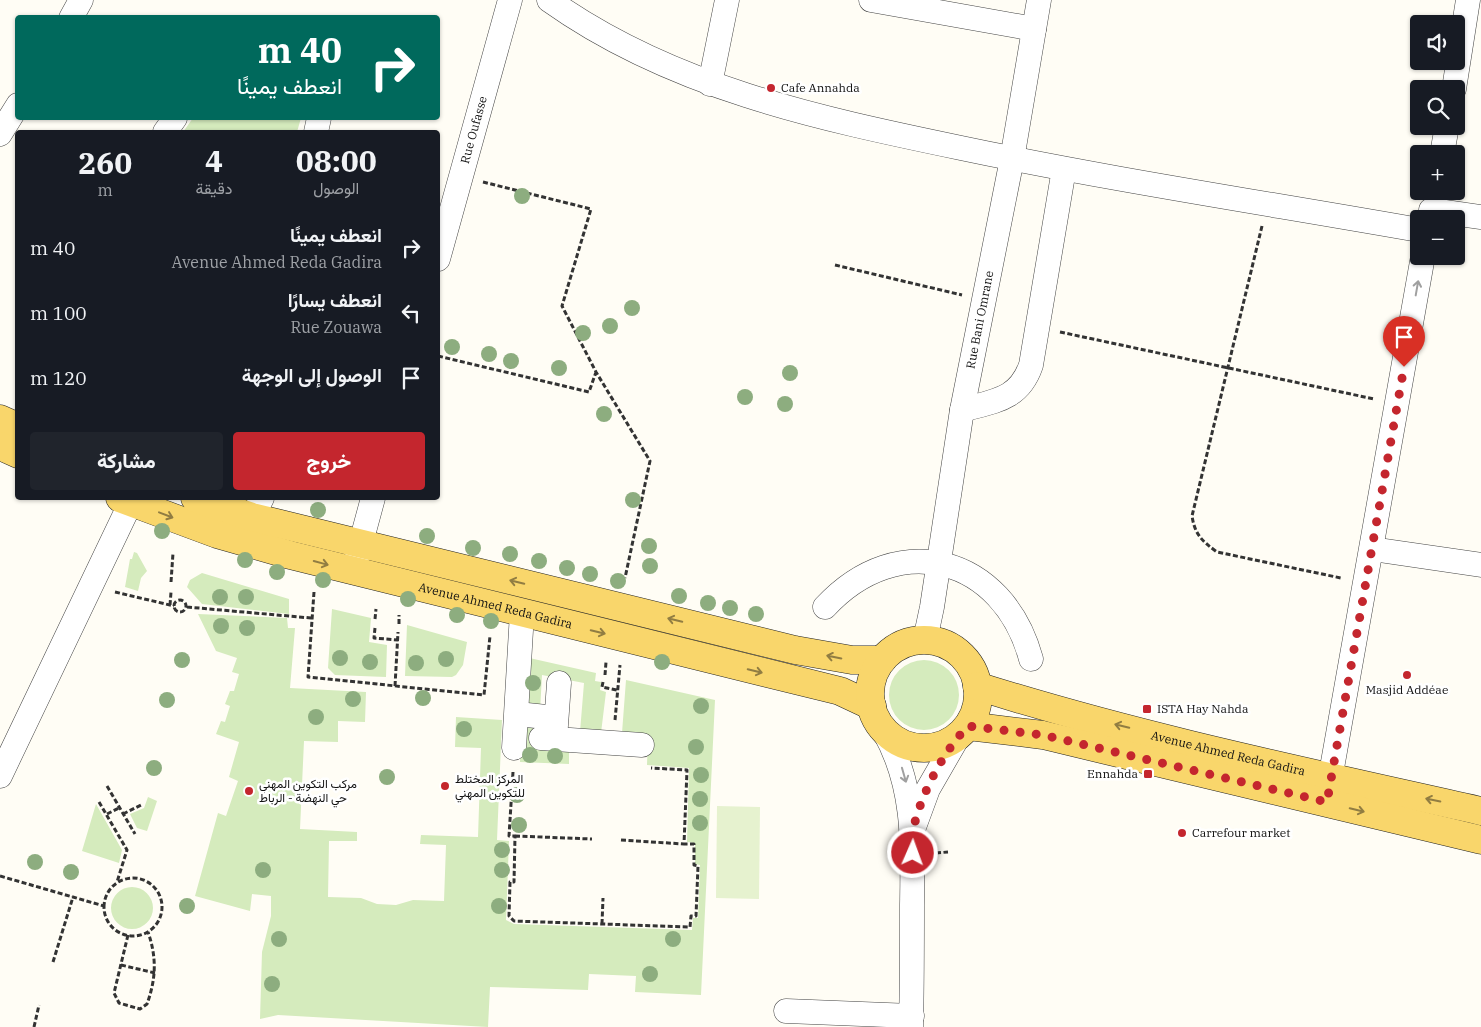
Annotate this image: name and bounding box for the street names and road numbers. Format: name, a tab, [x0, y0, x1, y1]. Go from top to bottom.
street label: Rue Oufasse	[457, 94, 490, 165]
street label: Rue Bani Omrane	[962, 269, 997, 370]
street label: Avenue Ahmed Reda Gadira	[417, 579, 574, 632]
street label: Avenue Ahmed Reda Gadira	[1149, 727, 1307, 779]

